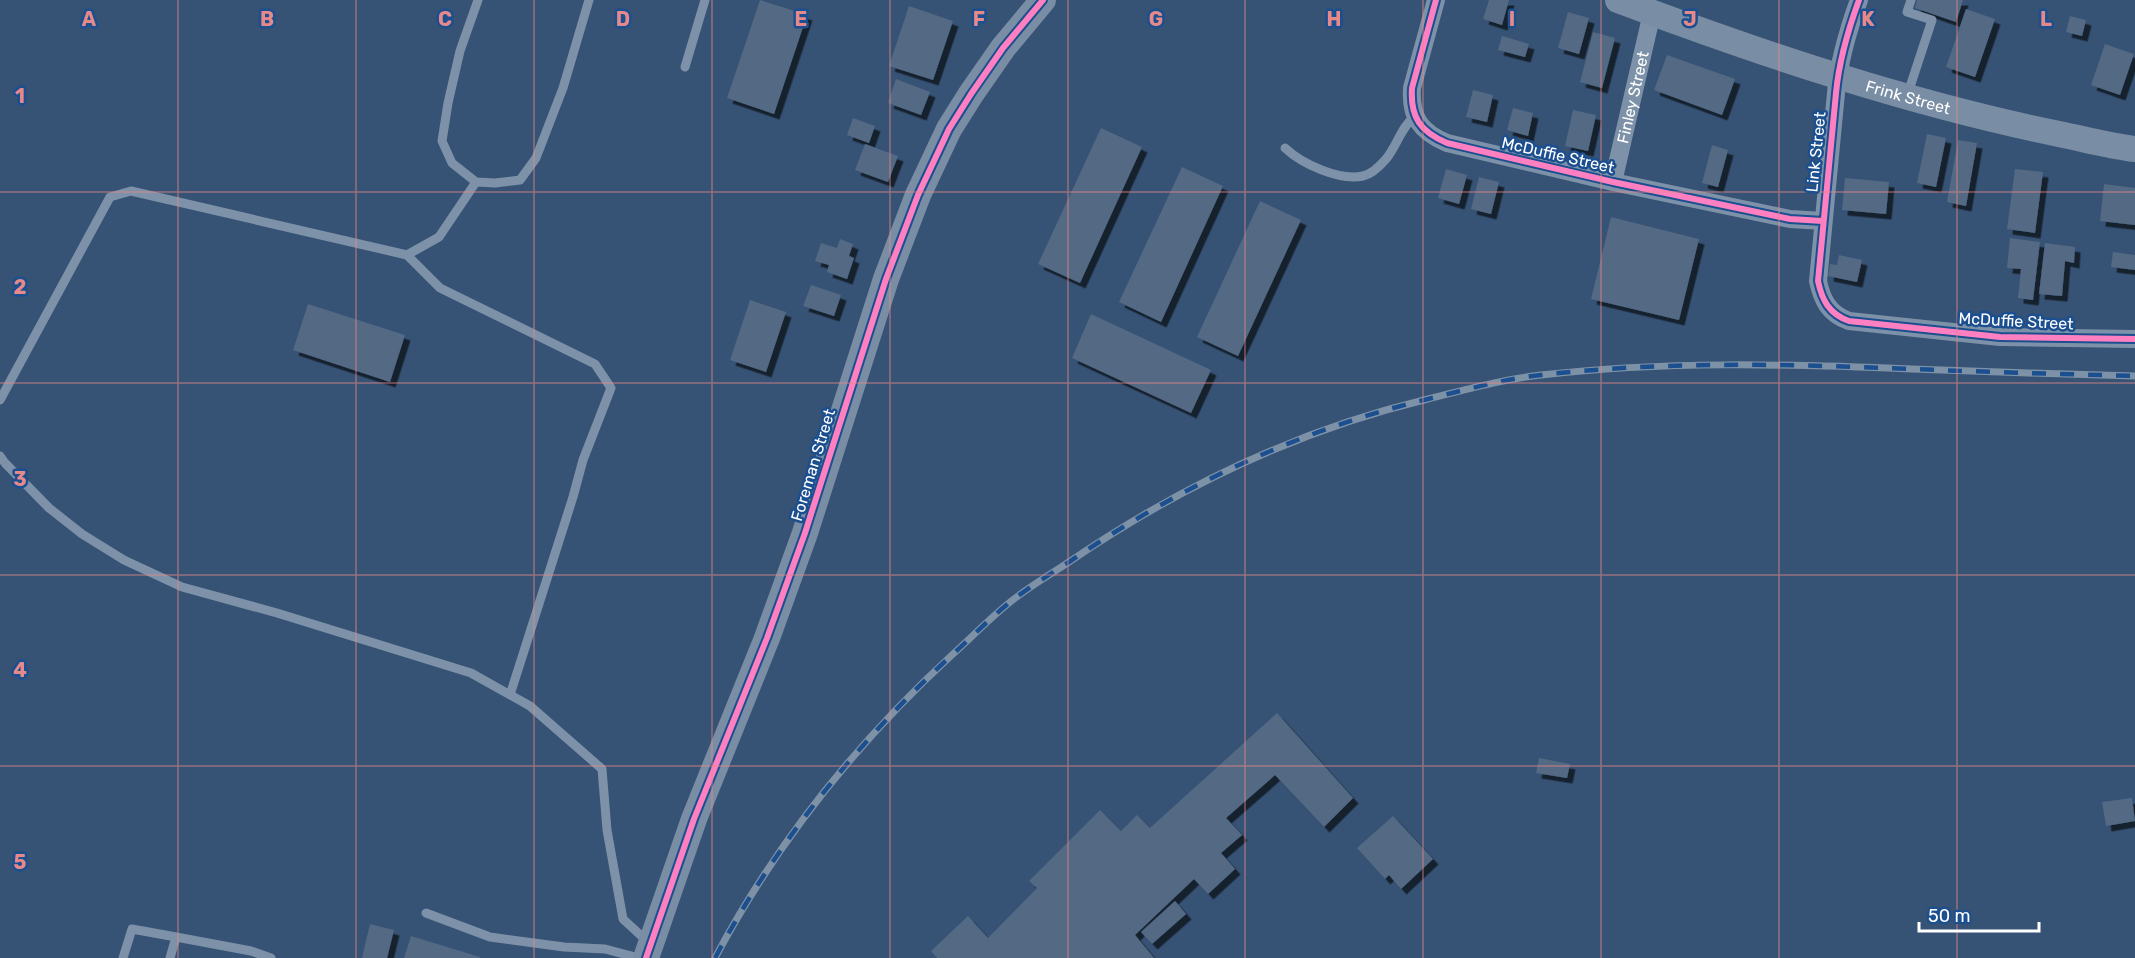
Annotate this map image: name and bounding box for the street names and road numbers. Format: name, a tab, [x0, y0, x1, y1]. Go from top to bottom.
street label: Finley Street	[1613, 49, 1652, 145]
street label: Frink Street	[1864, 76, 1953, 118]
street label: Link Street	[1802, 111, 1830, 193]
street label: McDuffie Street	[1500, 133, 1616, 177]
street label: McDuffie Street	[1958, 309, 2074, 333]
street label: Foreman Street	[787, 407, 839, 523]

